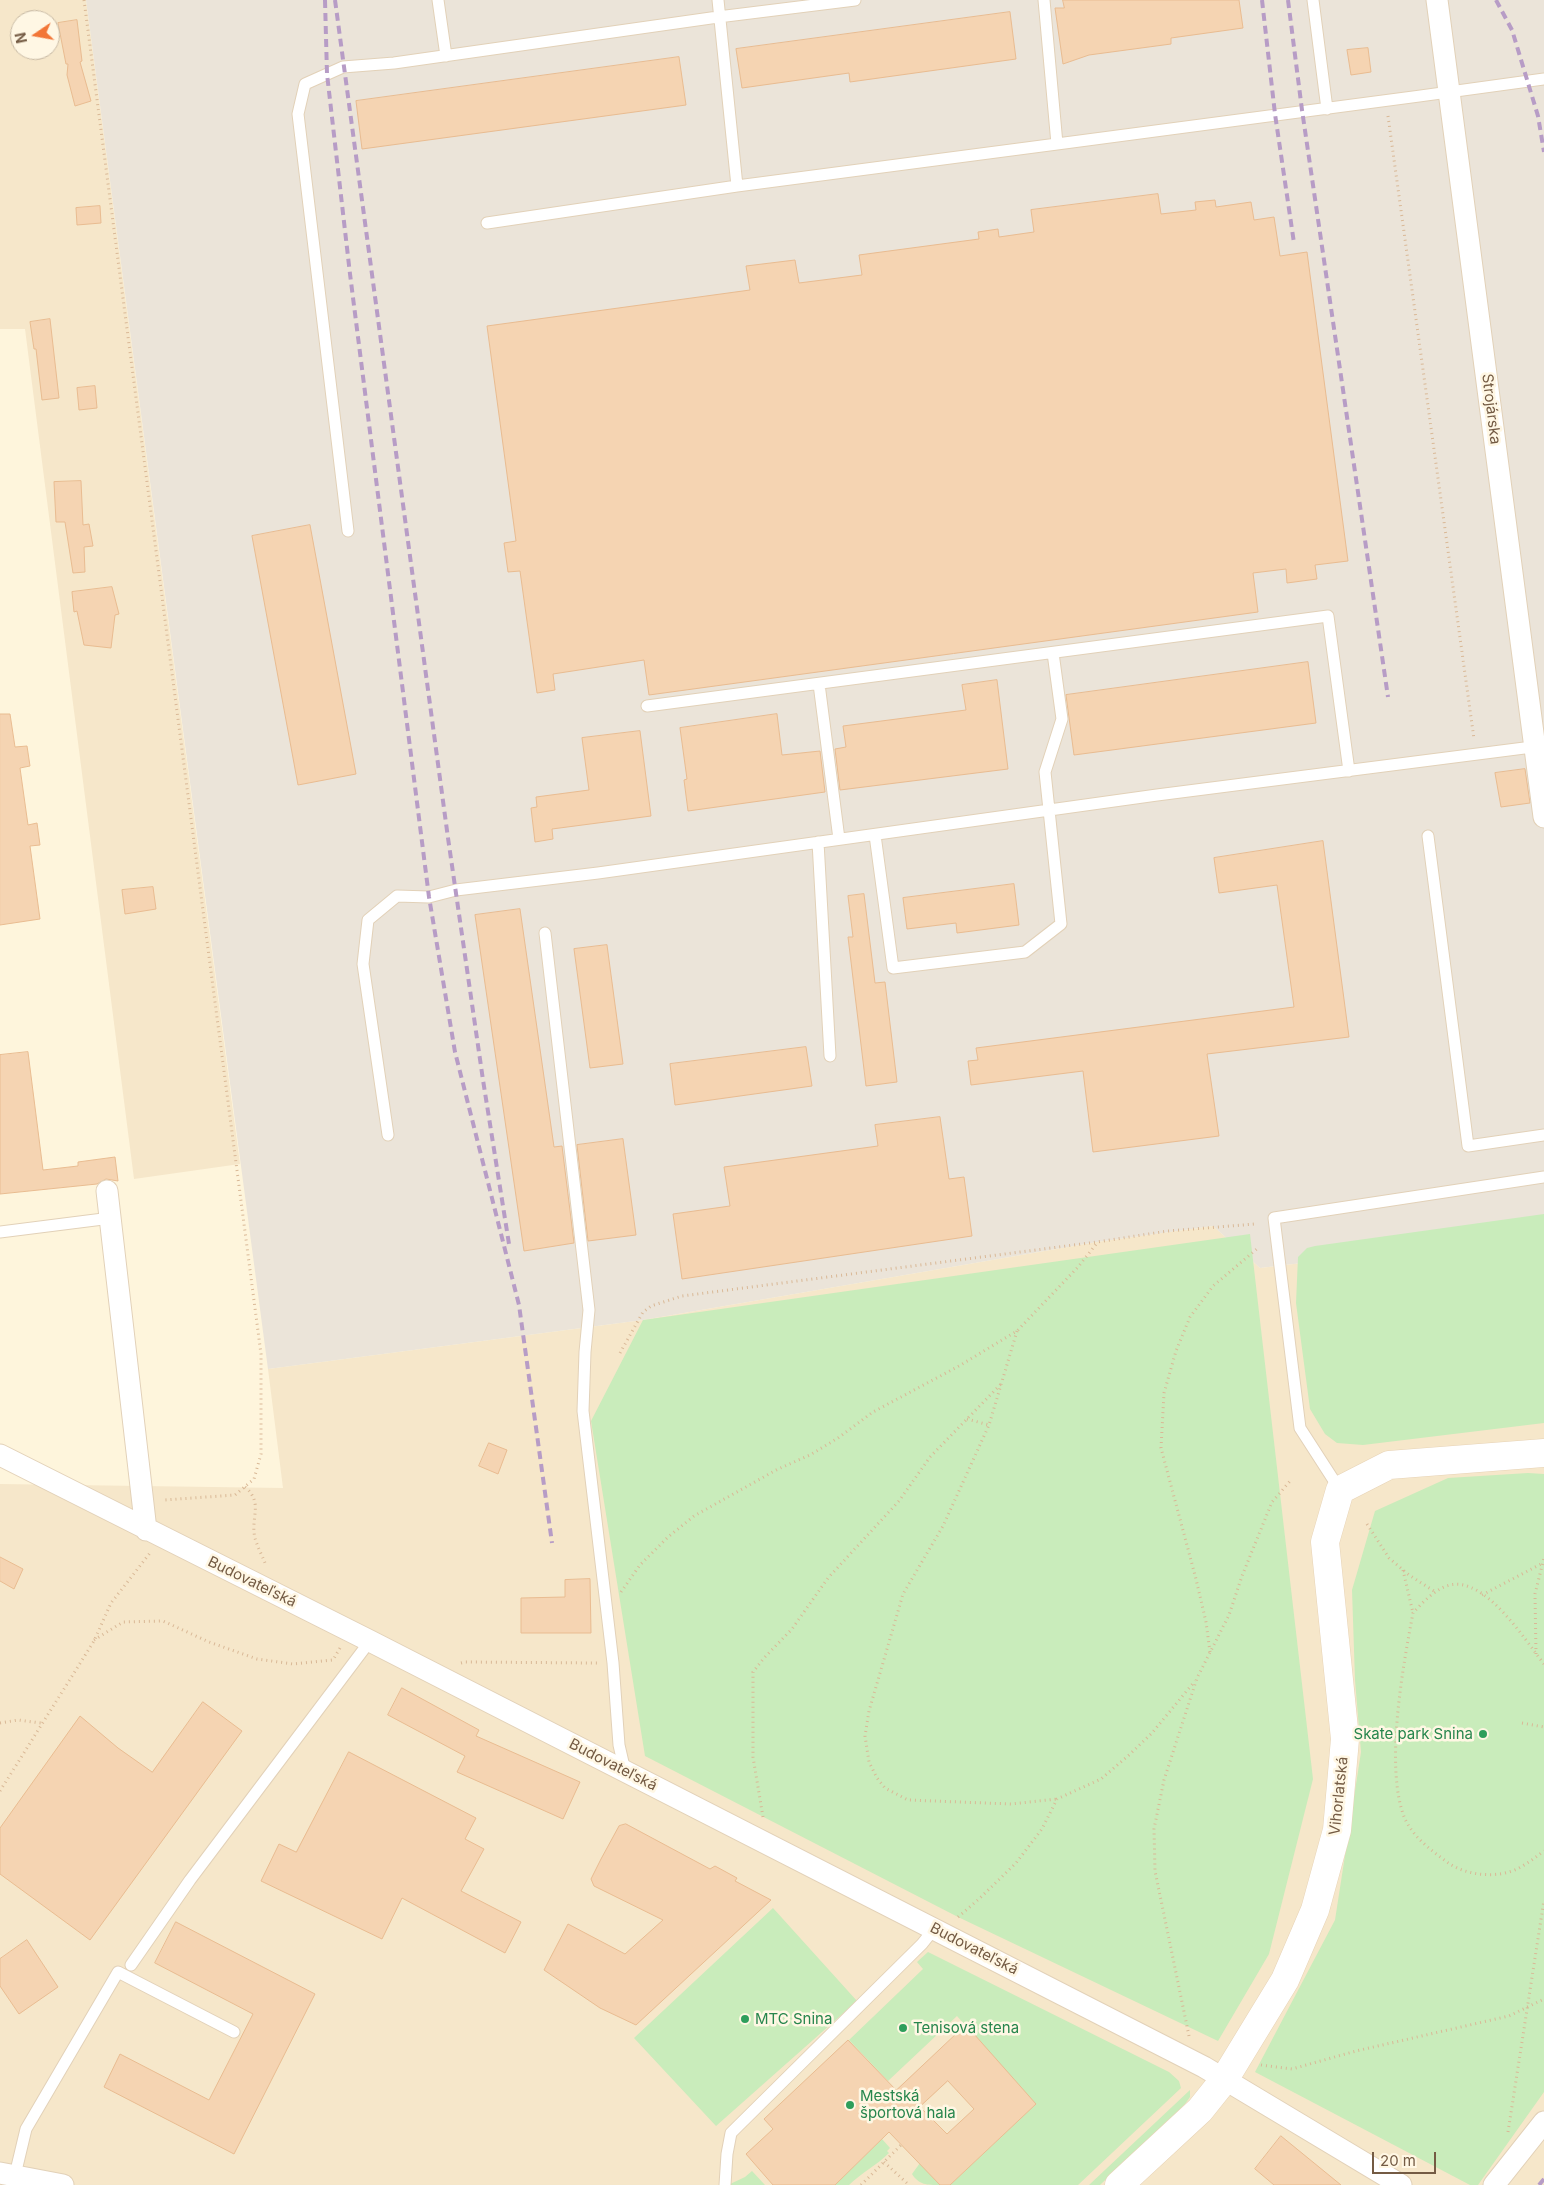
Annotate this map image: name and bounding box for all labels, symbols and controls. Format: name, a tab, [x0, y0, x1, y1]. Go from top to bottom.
north arrow	[10, 10, 60, 60]
text: N	[11, 31, 30, 45]
street label: Strojárska	[1478, 373, 1504, 445]
street label: Budovateľská	[205, 1553, 299, 1611]
place label: Skate park Snina	[1354, 1725, 1473, 1743]
marker: Skate park Snina	[1477, 1728, 1489, 1740]
street label: Budovateľská	[566, 1735, 660, 1795]
street label: Vihorlatská	[1326, 1756, 1352, 1836]
street label: Budovateľská	[927, 1919, 1021, 1979]
place label: MTC Snina	[755, 2010, 832, 2028]
marker: MTC Snina	[739, 2013, 751, 2025]
place label: Tenisová stena	[913, 2019, 1019, 2037]
marker: Tenisová stena	[897, 2022, 909, 2034]
place label: Mestská športová hala	[860, 2087, 956, 2122]
marker: Mestská športová hala	[844, 2099, 856, 2111]
scale bar	[1374, 2142, 1438, 2174]
text: 20 m	[1380, 2151, 1416, 2170]

